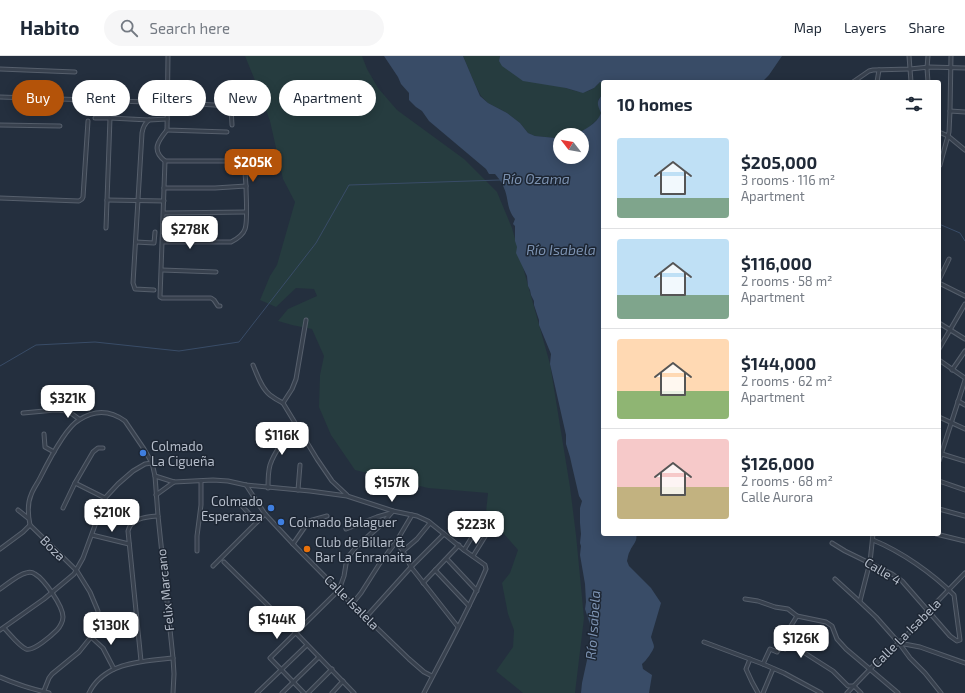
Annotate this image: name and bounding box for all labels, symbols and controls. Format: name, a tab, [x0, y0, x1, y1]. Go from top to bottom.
search box	[104, 10, 384, 46]
text: Habito	[20, 16, 80, 39]
icon: search	[118, 17, 140, 39]
text: Search here	[150, 19, 230, 37]
text: Map	[794, 19, 822, 36]
text: Layers	[844, 19, 886, 36]
text: Share	[908, 19, 945, 36]
chip: Buy	[12, 80, 64, 116]
chip: Rent	[72, 80, 130, 116]
chip: Filters	[138, 80, 206, 116]
chip: New	[214, 80, 271, 116]
chip: Apartment	[279, 80, 376, 116]
icon: filters	[903, 93, 925, 115]
text: 10 homes	[617, 94, 693, 114]
north arrow	[553, 128, 589, 164]
map controls	[553, 128, 589, 164]
pin: $205K	[225, 149, 281, 183]
text: $205,000	[741, 152, 817, 172]
text: $205K	[234, 154, 272, 170]
icon: home	[649, 154, 697, 202]
water label: Río Ozama	[502, 170, 570, 187]
text: 3 rooms · 116 m²	[741, 172, 835, 188]
text: Apartment	[741, 188, 805, 204]
pin: $278K	[162, 216, 218, 250]
text: $278K	[171, 221, 209, 237]
water label: Río Isabela	[526, 241, 596, 258]
text: $116,000	[741, 253, 812, 273]
icon: home	[649, 255, 697, 303]
text: 2 rooms · 58 m²	[741, 273, 832, 289]
text: Apartment	[741, 289, 805, 305]
text: $144,000	[741, 353, 816, 373]
icon: home	[649, 355, 697, 403]
text: 2 rooms · 62 m²	[741, 373, 832, 389]
pin: $321K	[40, 385, 96, 419]
text: Apartment	[741, 389, 805, 405]
text: $321K	[50, 390, 86, 406]
pin: $116K	[254, 422, 310, 456]
text: $116K	[265, 427, 299, 443]
place label: Colmado La Cigueña	[151, 438, 215, 469]
marker: Colmado La Cigueña	[138, 448, 148, 458]
text: $126,000	[741, 453, 814, 473]
icon: home	[649, 455, 697, 503]
pin: $157K	[364, 469, 420, 503]
text: 2 rooms · 68 m²	[741, 473, 833, 489]
text: $157K	[374, 474, 410, 490]
text: Calle Aurora	[741, 489, 813, 505]
place label: Colmado Esperanza	[201, 493, 263, 524]
pin: $210K	[84, 499, 140, 533]
marker: Colmado Esperanza	[266, 503, 276, 513]
text: $210K	[93, 504, 131, 520]
pin: $223K	[448, 511, 504, 545]
place label: Colmado Balaguer	[289, 514, 397, 530]
text: $223K	[457, 516, 495, 532]
marker: Colmado Balaguer	[276, 517, 286, 527]
street label: Boza	[37, 532, 69, 564]
place label: Club de Billar & Bar La Enranaita	[315, 534, 412, 565]
marker: Club de Billar & Bar La Enranaita	[302, 544, 312, 554]
street label: Felix Marcano	[153, 548, 177, 632]
street label: Calle 4	[862, 554, 904, 588]
street label: Calle Isalela	[321, 571, 383, 633]
water label: Río Isabela	[582, 590, 603, 660]
street label: Calle La Isabela	[868, 595, 944, 671]
pin: $144K	[249, 606, 305, 640]
text: $144K	[258, 611, 296, 627]
pin: $130K	[83, 612, 139, 646]
text: $130K	[93, 617, 129, 633]
pin: $126K	[773, 625, 829, 659]
text: $126K	[783, 630, 819, 646]

